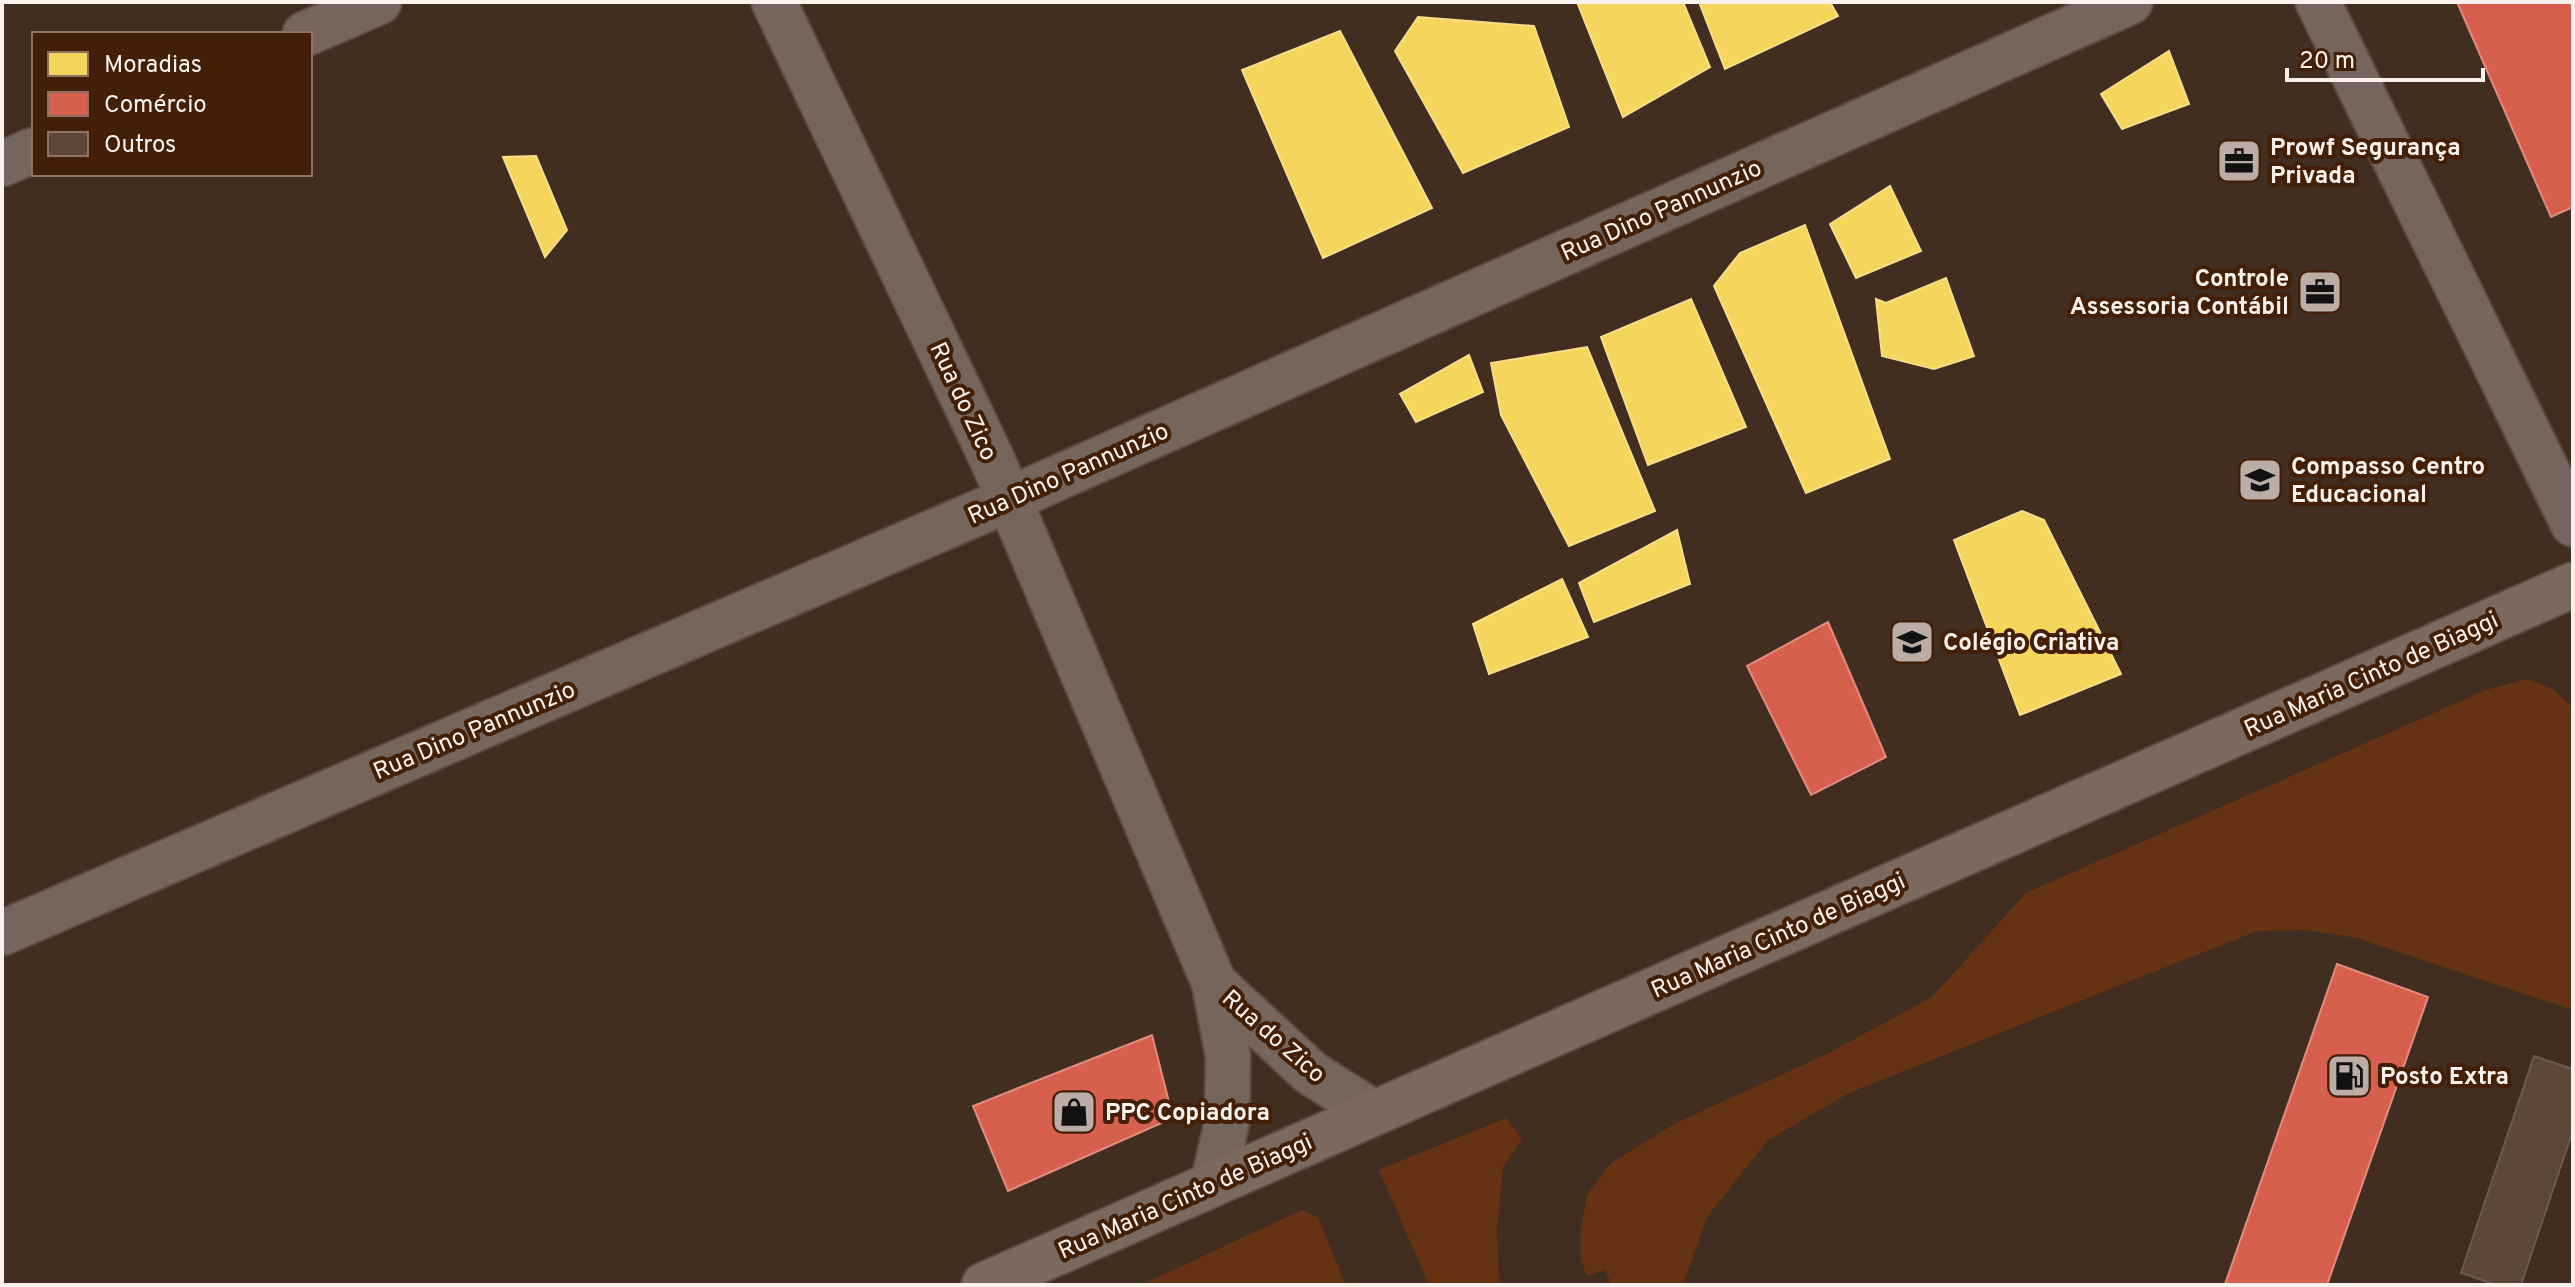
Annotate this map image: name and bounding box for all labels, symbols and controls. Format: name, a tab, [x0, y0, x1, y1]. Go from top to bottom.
legend	[32, 32, 312, 176]
scale bar	[2287, 32, 2483, 82]
text: 20 m	[2299, 47, 2355, 77]
text: Moradias	[104, 51, 202, 81]
text: Comércio	[104, 91, 207, 121]
text: Outros	[104, 131, 176, 161]
place label: Prowf Segurança Privada	[2270, 134, 2461, 192]
office icon: Prowf Segurança Privada	[2215, 137, 2263, 185]
street label: Rua Dino Pannunzio	[1557, 154, 1767, 270]
place label: Controle Assessoria Contábil	[2070, 265, 2289, 323]
office icon: Controle Assessoria Contábil	[2296, 268, 2344, 316]
street label: Rua do Zico	[922, 338, 1003, 466]
street label: Rua Dino Pannunzio	[964, 417, 1174, 533]
place label: Compasso Centro Educacional	[2291, 453, 2485, 511]
school or university icon: Compasso Centro Educacional	[2236, 456, 2284, 504]
street label: Rua Maria Cinto de Biaggi	[2240, 606, 2504, 745]
school or university icon: Colégio Criativa	[1888, 618, 1936, 666]
place label: Colégio Criativa	[1943, 629, 2119, 659]
street label: Rua Dino Pannunzio	[369, 676, 580, 788]
street label: Rua Maria Cinto de Biaggi	[1647, 867, 1911, 1006]
street label: Rua do Zico	[1215, 984, 1331, 1091]
fuel station icon: Posto Extra	[2325, 1052, 2373, 1100]
place label: Posto Extra	[2380, 1063, 2509, 1093]
shop icon: PPC Copiadora	[1050, 1088, 1098, 1136]
place label: PPC Copiadora	[1105, 1099, 1270, 1129]
street label: Rua Maria Cinto de Biaggi	[1054, 1128, 1318, 1267]

